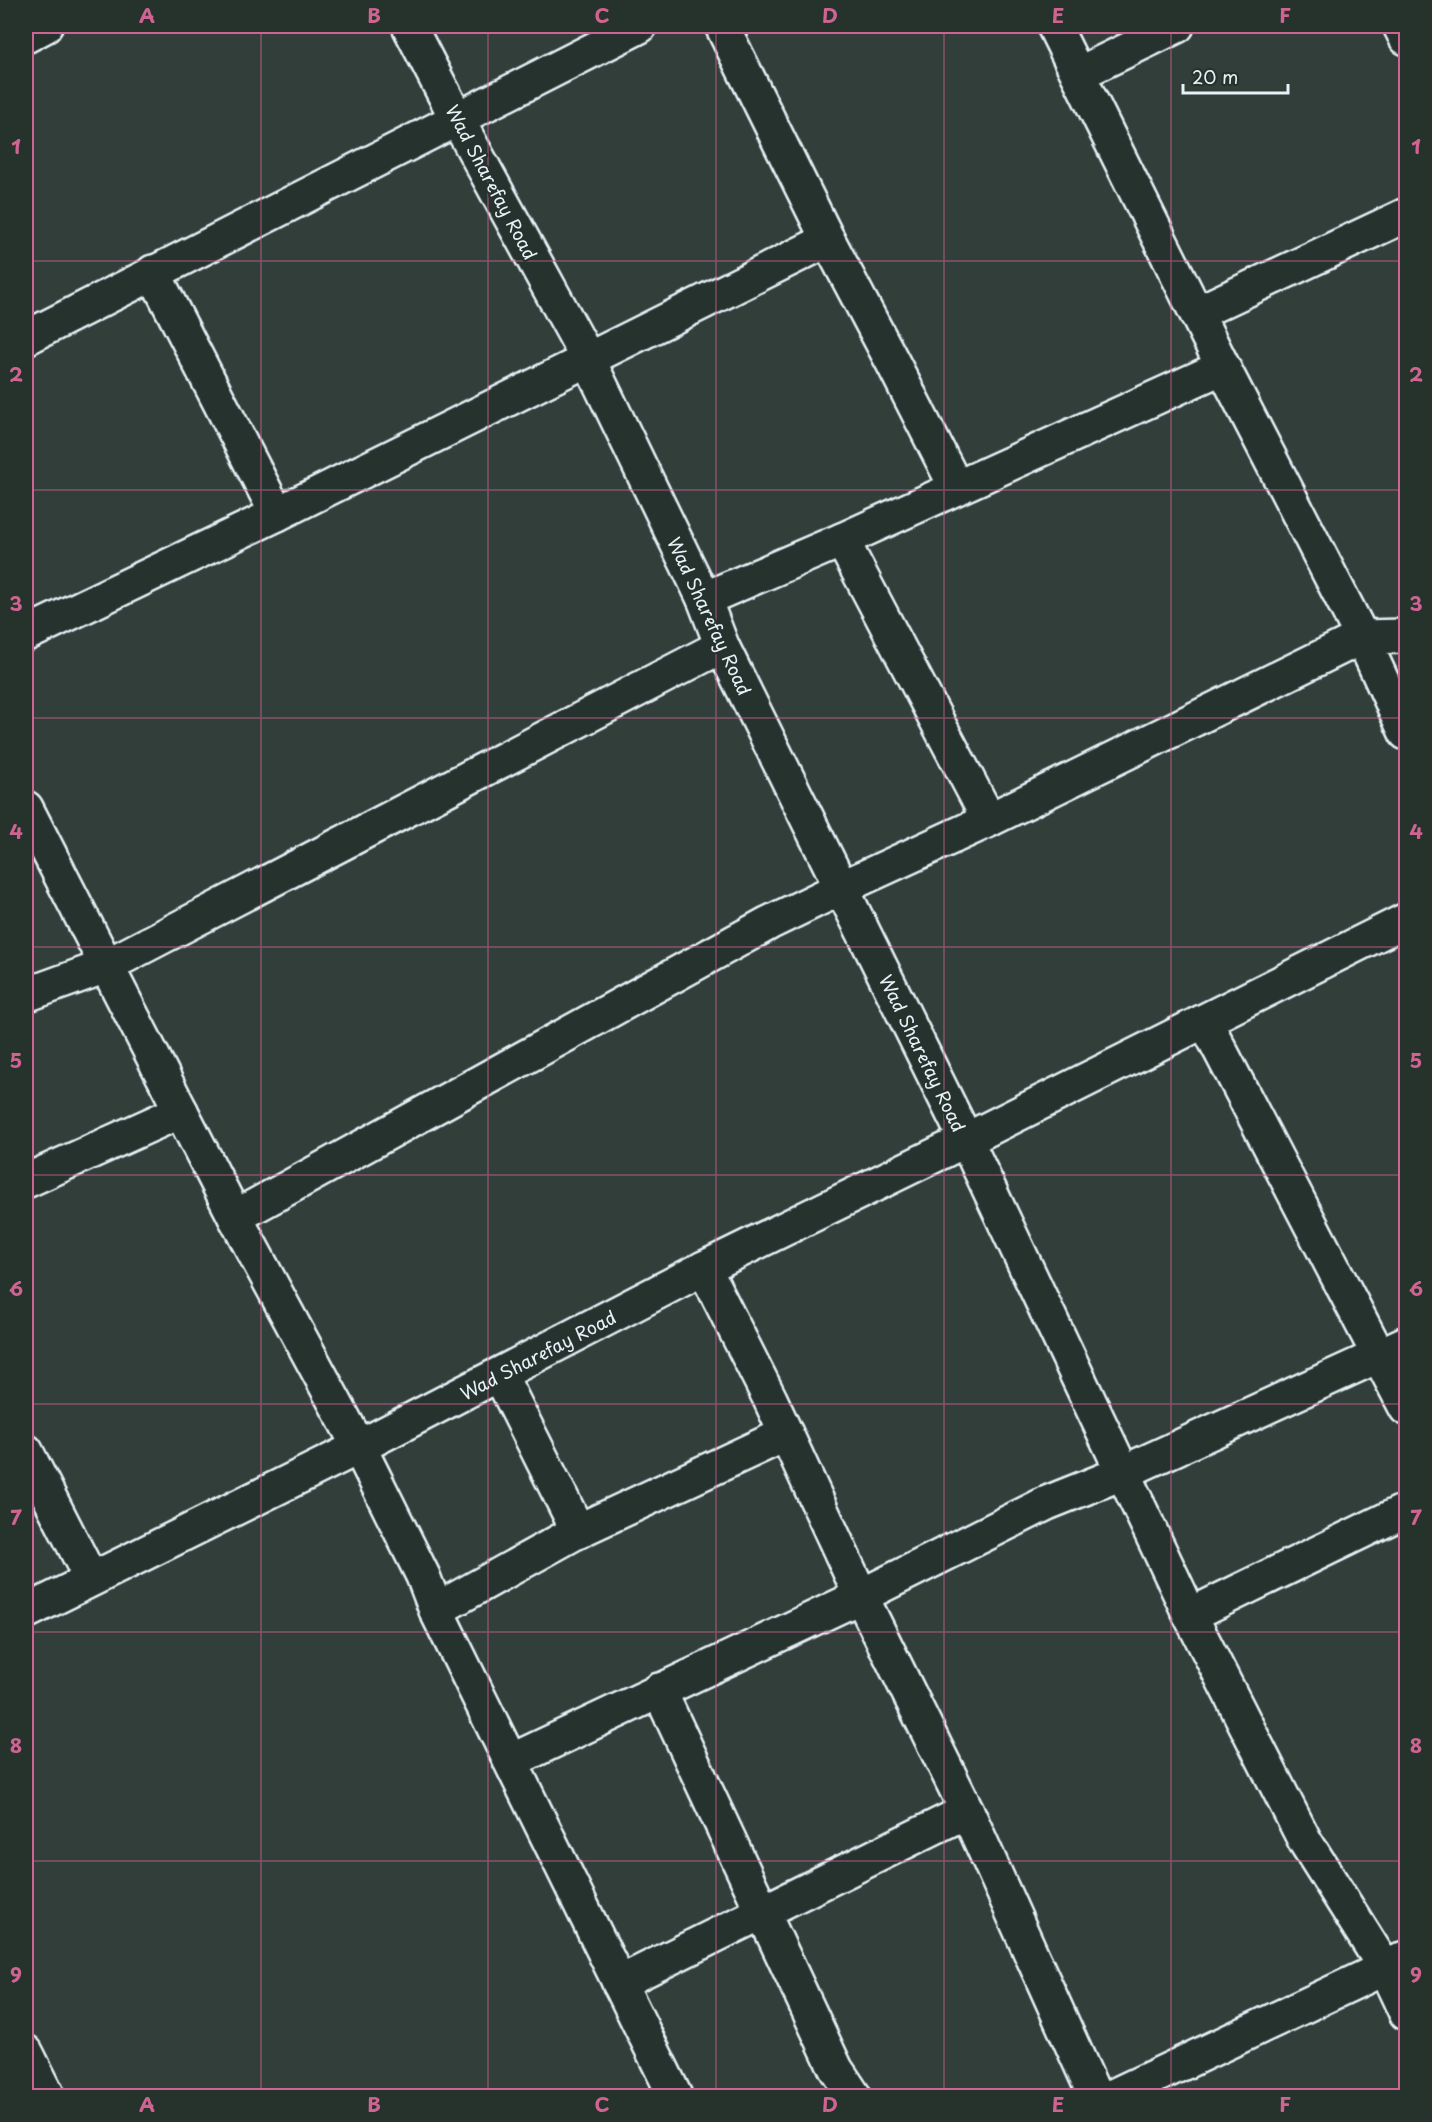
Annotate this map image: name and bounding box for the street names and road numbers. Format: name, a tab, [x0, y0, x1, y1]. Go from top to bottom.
street label: Wad Sharefay Road	[440, 100, 544, 264]
street label: Wad Sharefay Road	[661, 532, 759, 700]
street label: Wad Sharefay Road	[873, 970, 973, 1136]
street label: Wad Sharefay Road	[455, 1303, 620, 1406]

